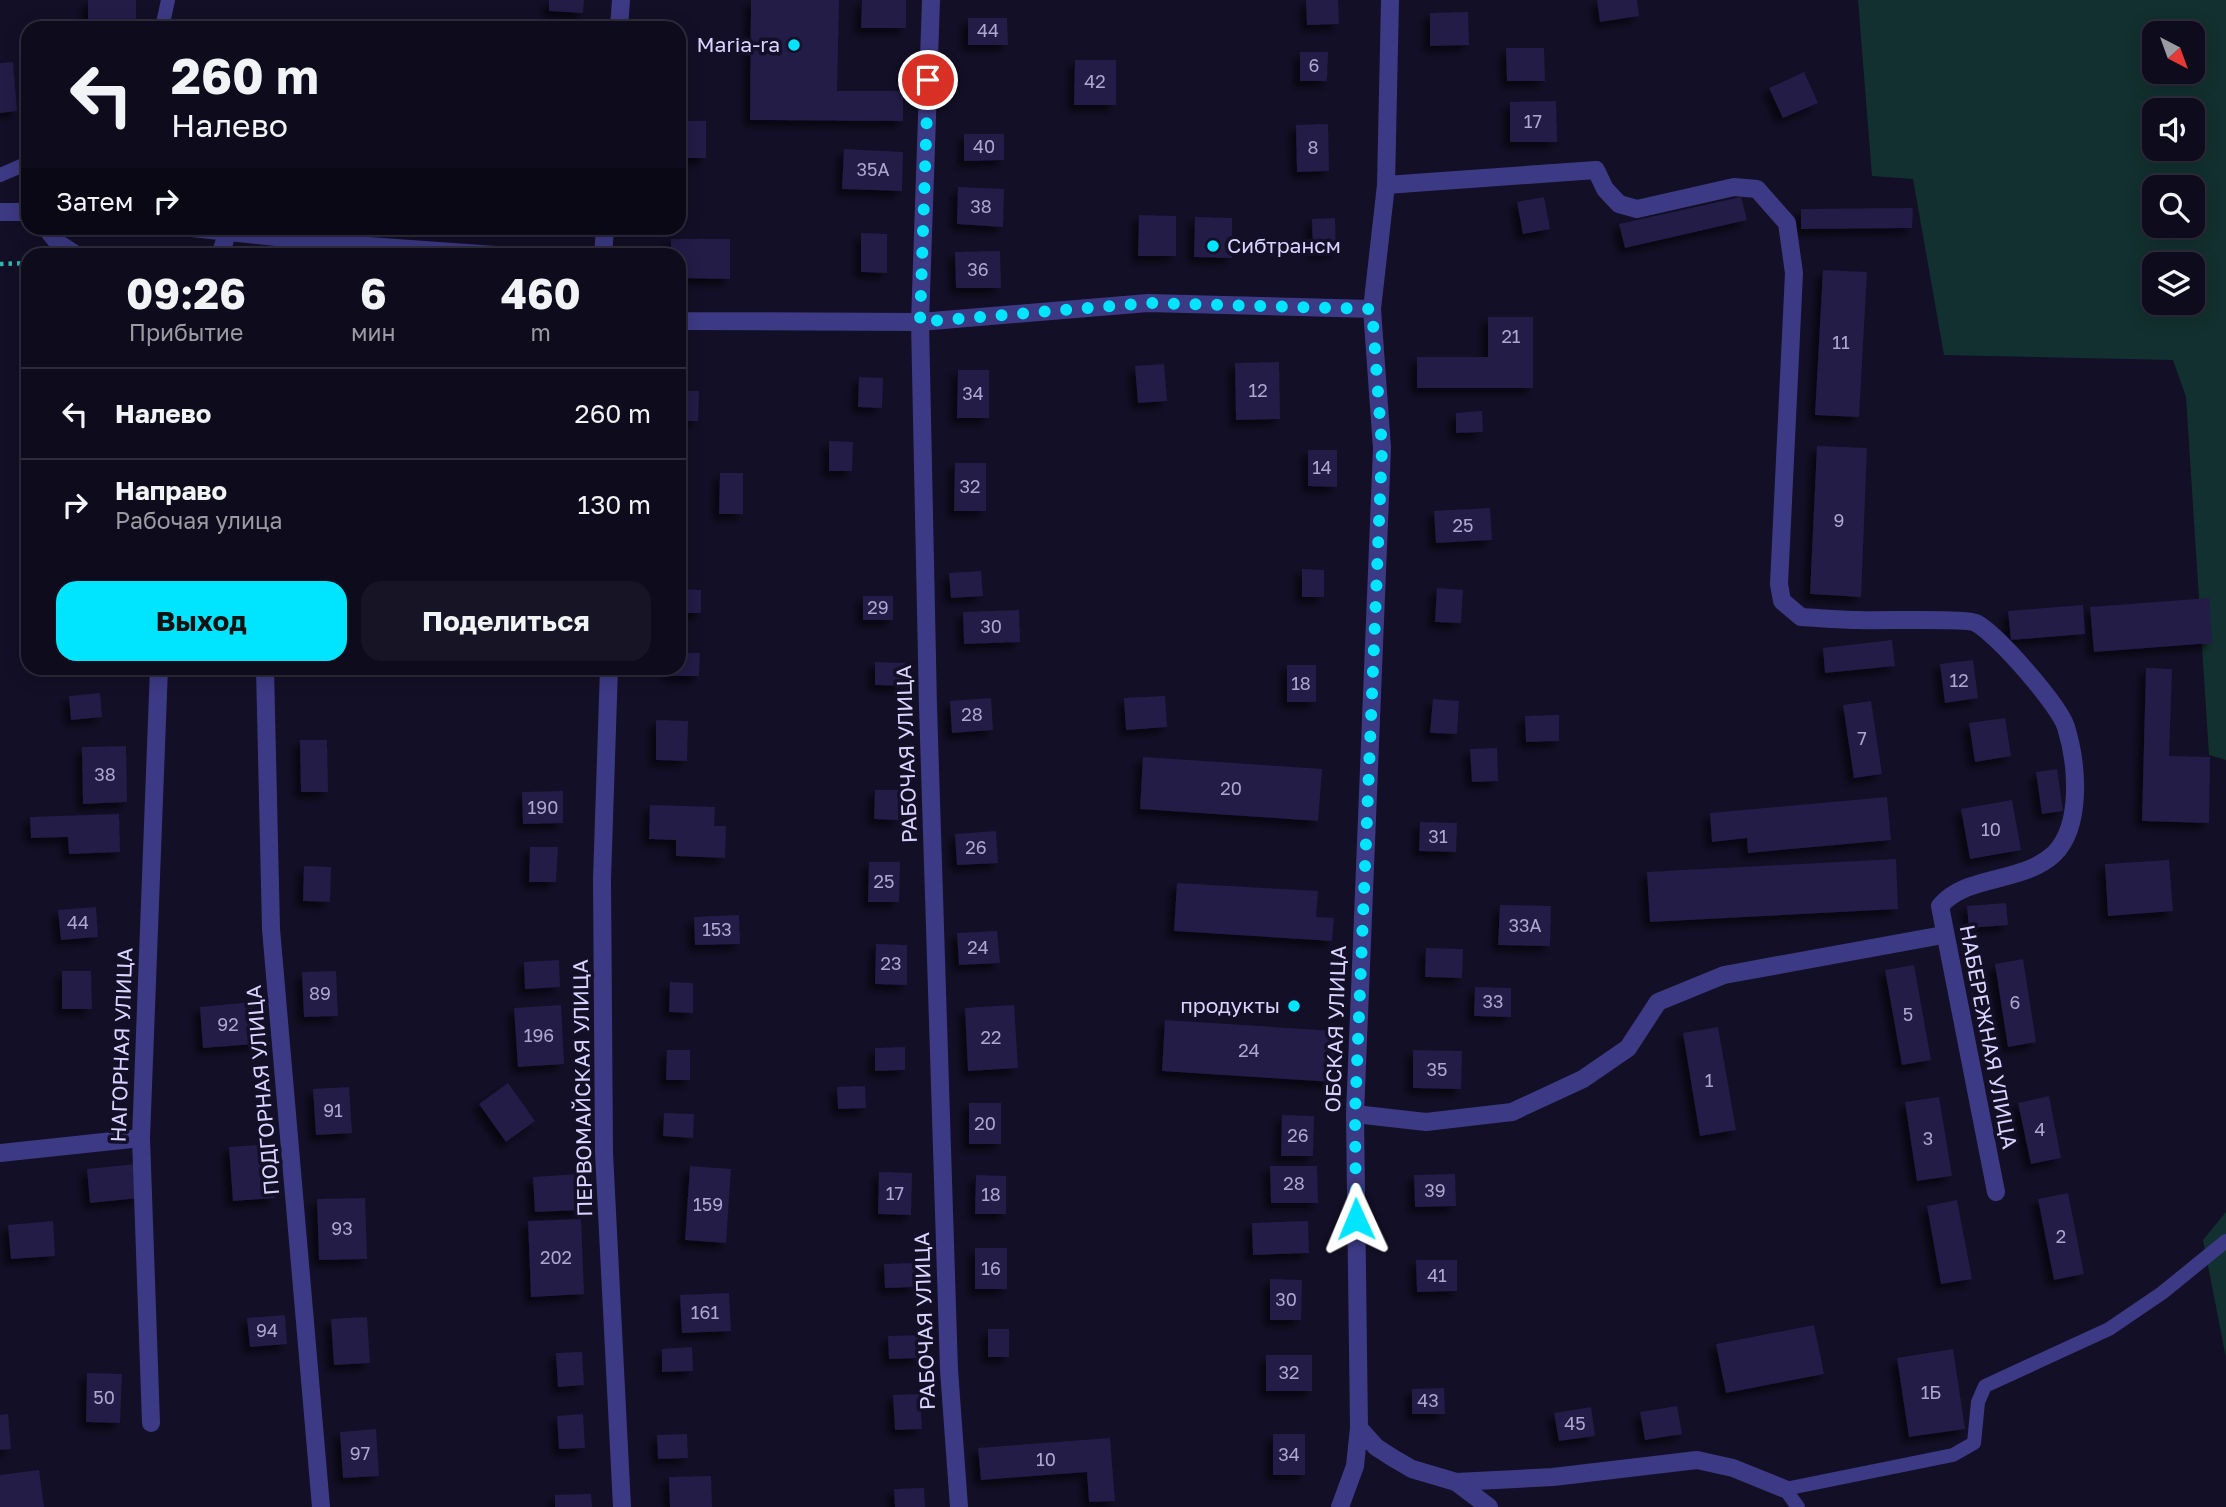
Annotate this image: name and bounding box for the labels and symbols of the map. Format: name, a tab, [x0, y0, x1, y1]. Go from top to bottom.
house number: 44	[977, 19, 999, 41]
north arrow	[2142, 21, 2205, 84]
place label: Maria-ra	[697, 31, 780, 57]
marker: Maria-ra	[786, 37, 802, 53]
pin	[898, 50, 958, 110]
house number: 6	[1309, 54, 1319, 76]
house number: 42	[1084, 70, 1106, 92]
house number: 17	[1524, 110, 1542, 132]
house number: 40	[973, 135, 995, 157]
house number: 8	[1308, 136, 1318, 158]
house number: 35А	[856, 158, 890, 180]
house number: 38	[970, 195, 992, 217]
place label: Сибтрансм	[1227, 232, 1341, 258]
marker: Сибтрансм	[1205, 238, 1221, 254]
house number: 36	[967, 258, 989, 280]
house number: 21	[1501, 325, 1521, 347]
house number: 11	[1832, 331, 1850, 353]
house number: 12	[1248, 379, 1268, 401]
house number: 34	[962, 382, 984, 404]
house number: 14	[1312, 456, 1332, 478]
house number: 32	[960, 475, 980, 497]
house number: 9	[1834, 509, 1844, 531]
house number: 25	[1453, 514, 1473, 536]
house number: 29	[867, 596, 889, 618]
house number: 30	[980, 615, 1002, 637]
street label: РАБОЧАЯ УЛИЦА	[890, 665, 922, 843]
house number: 12	[1949, 669, 1969, 691]
house number: 18	[1291, 672, 1311, 694]
house number: 28	[961, 703, 983, 725]
house number: 7	[1857, 727, 1867, 749]
house number: 38	[94, 763, 116, 785]
house number: 20	[1220, 777, 1242, 799]
house number: 190	[528, 796, 558, 818]
house number: 10	[1981, 818, 2001, 840]
house number: 31	[1428, 825, 1448, 847]
house number: 26	[965, 836, 987, 858]
house number: 25	[874, 870, 894, 892]
house number: 44	[67, 911, 89, 933]
house number: 33А	[1508, 914, 1542, 936]
house number: 153	[702, 918, 732, 940]
street label: НАБЕРЕЖНАЯ УЛИЦА	[1954, 923, 2023, 1151]
house number: 24	[967, 936, 989, 958]
street label: ОБСКАЯ УЛИЦА	[1319, 945, 1351, 1113]
street label: НАГОРНАЯ УЛИЦА	[105, 947, 137, 1143]
house number: 23	[881, 952, 901, 974]
street label: ПЕРВОМАЙСКАЯ УЛИЦА	[567, 959, 597, 1217]
house number: 89	[309, 982, 331, 1004]
street label: ПОДГОРНАЯ УЛИЦА	[240, 984, 284, 1196]
house number: 33	[1482, 990, 1504, 1012]
house number: 6	[2010, 991, 2020, 1013]
place label: продукты	[1180, 992, 1280, 1018]
marker: продукты	[1286, 998, 1302, 1014]
house number: 5	[1903, 1003, 1913, 1025]
house number: 92	[217, 1013, 239, 1035]
house number: 196	[524, 1024, 554, 1046]
house number: 22	[981, 1026, 1001, 1048]
house number: 24	[1238, 1039, 1260, 1061]
house number: 35	[1427, 1058, 1447, 1080]
house number: 1	[1705, 1069, 1714, 1091]
house number: 91	[323, 1099, 343, 1121]
house number: 20	[974, 1112, 996, 1134]
house number: 4	[2035, 1118, 2046, 1140]
house number: 26	[1287, 1124, 1309, 1146]
house number: 3	[1923, 1127, 1933, 1149]
house number: 28	[1283, 1172, 1305, 1194]
house number: 39	[1424, 1179, 1446, 1201]
house number: 17	[886, 1182, 904, 1204]
position arrow	[1319, 1182, 1393, 1256]
house number: 18	[981, 1183, 1001, 1205]
house number: 159	[693, 1193, 723, 1215]
house number: 93	[331, 1217, 353, 1239]
house number: 2	[2056, 1225, 2066, 1247]
street label: РАБОЧАЯ УЛИЦА	[908, 1232, 940, 1410]
house number: 202	[540, 1246, 572, 1268]
house number: 16	[981, 1257, 1001, 1279]
house number: 41	[1427, 1264, 1447, 1286]
house number: 30	[1275, 1288, 1297, 1310]
house number: 161	[691, 1301, 719, 1323]
house number: 94	[256, 1319, 278, 1341]
house number: 32	[1279, 1361, 1299, 1383]
house number: 1Б	[1921, 1381, 1941, 1403]
house number: 50	[93, 1386, 115, 1408]
house number: 43	[1417, 1389, 1439, 1411]
house number: 45	[1564, 1412, 1586, 1434]
house number: 97	[350, 1442, 370, 1464]
house number: 34	[1278, 1443, 1300, 1465]
house number: 10	[1036, 1448, 1056, 1470]

